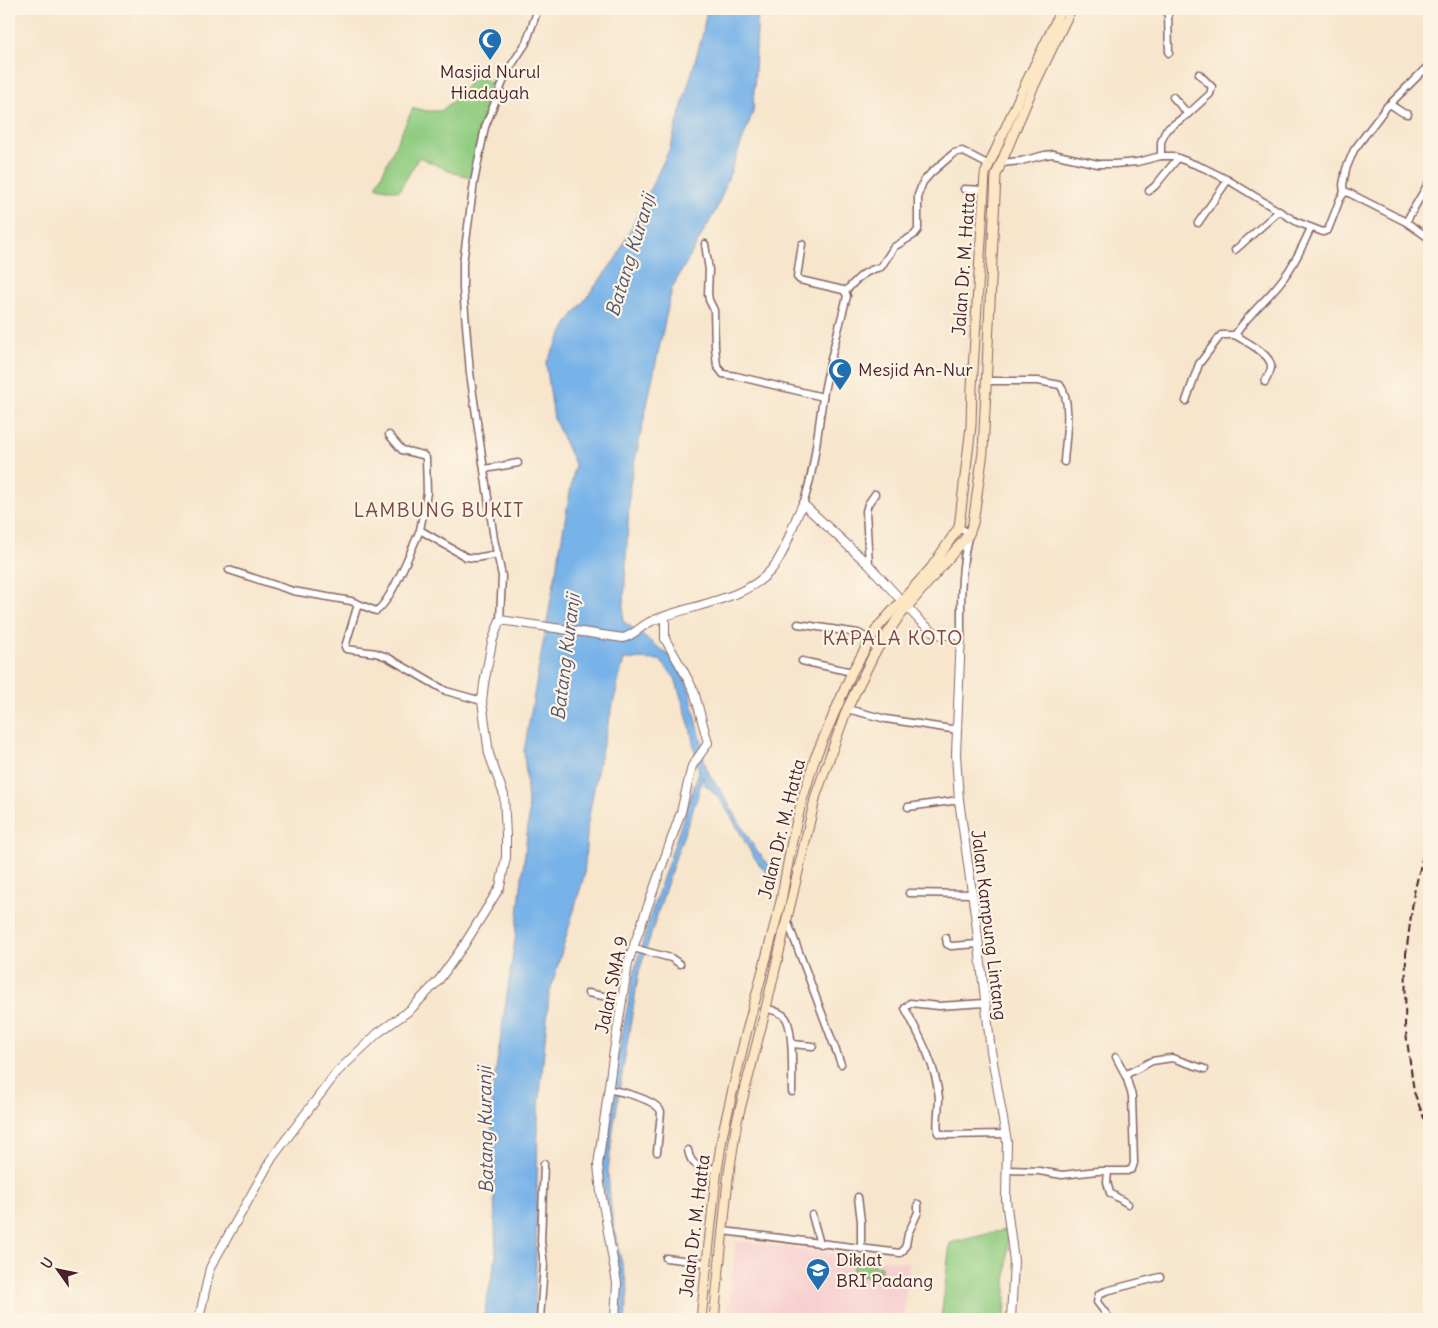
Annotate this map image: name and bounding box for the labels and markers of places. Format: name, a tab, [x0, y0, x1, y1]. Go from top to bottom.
mosque icon: Masjid Nurul Hiadayah	[477, 27, 503, 61]
place label: Masjid Nurul Hiadayah	[440, 60, 540, 104]
mosque icon: Mesjid An-Nur	[827, 357, 853, 391]
place label: Mesjid An-Nur	[858, 358, 974, 381]
place label: Diklat BRI Padang	[836, 1248, 933, 1292]
school or university icon: Diklat BRI Padang	[805, 1257, 831, 1291]

